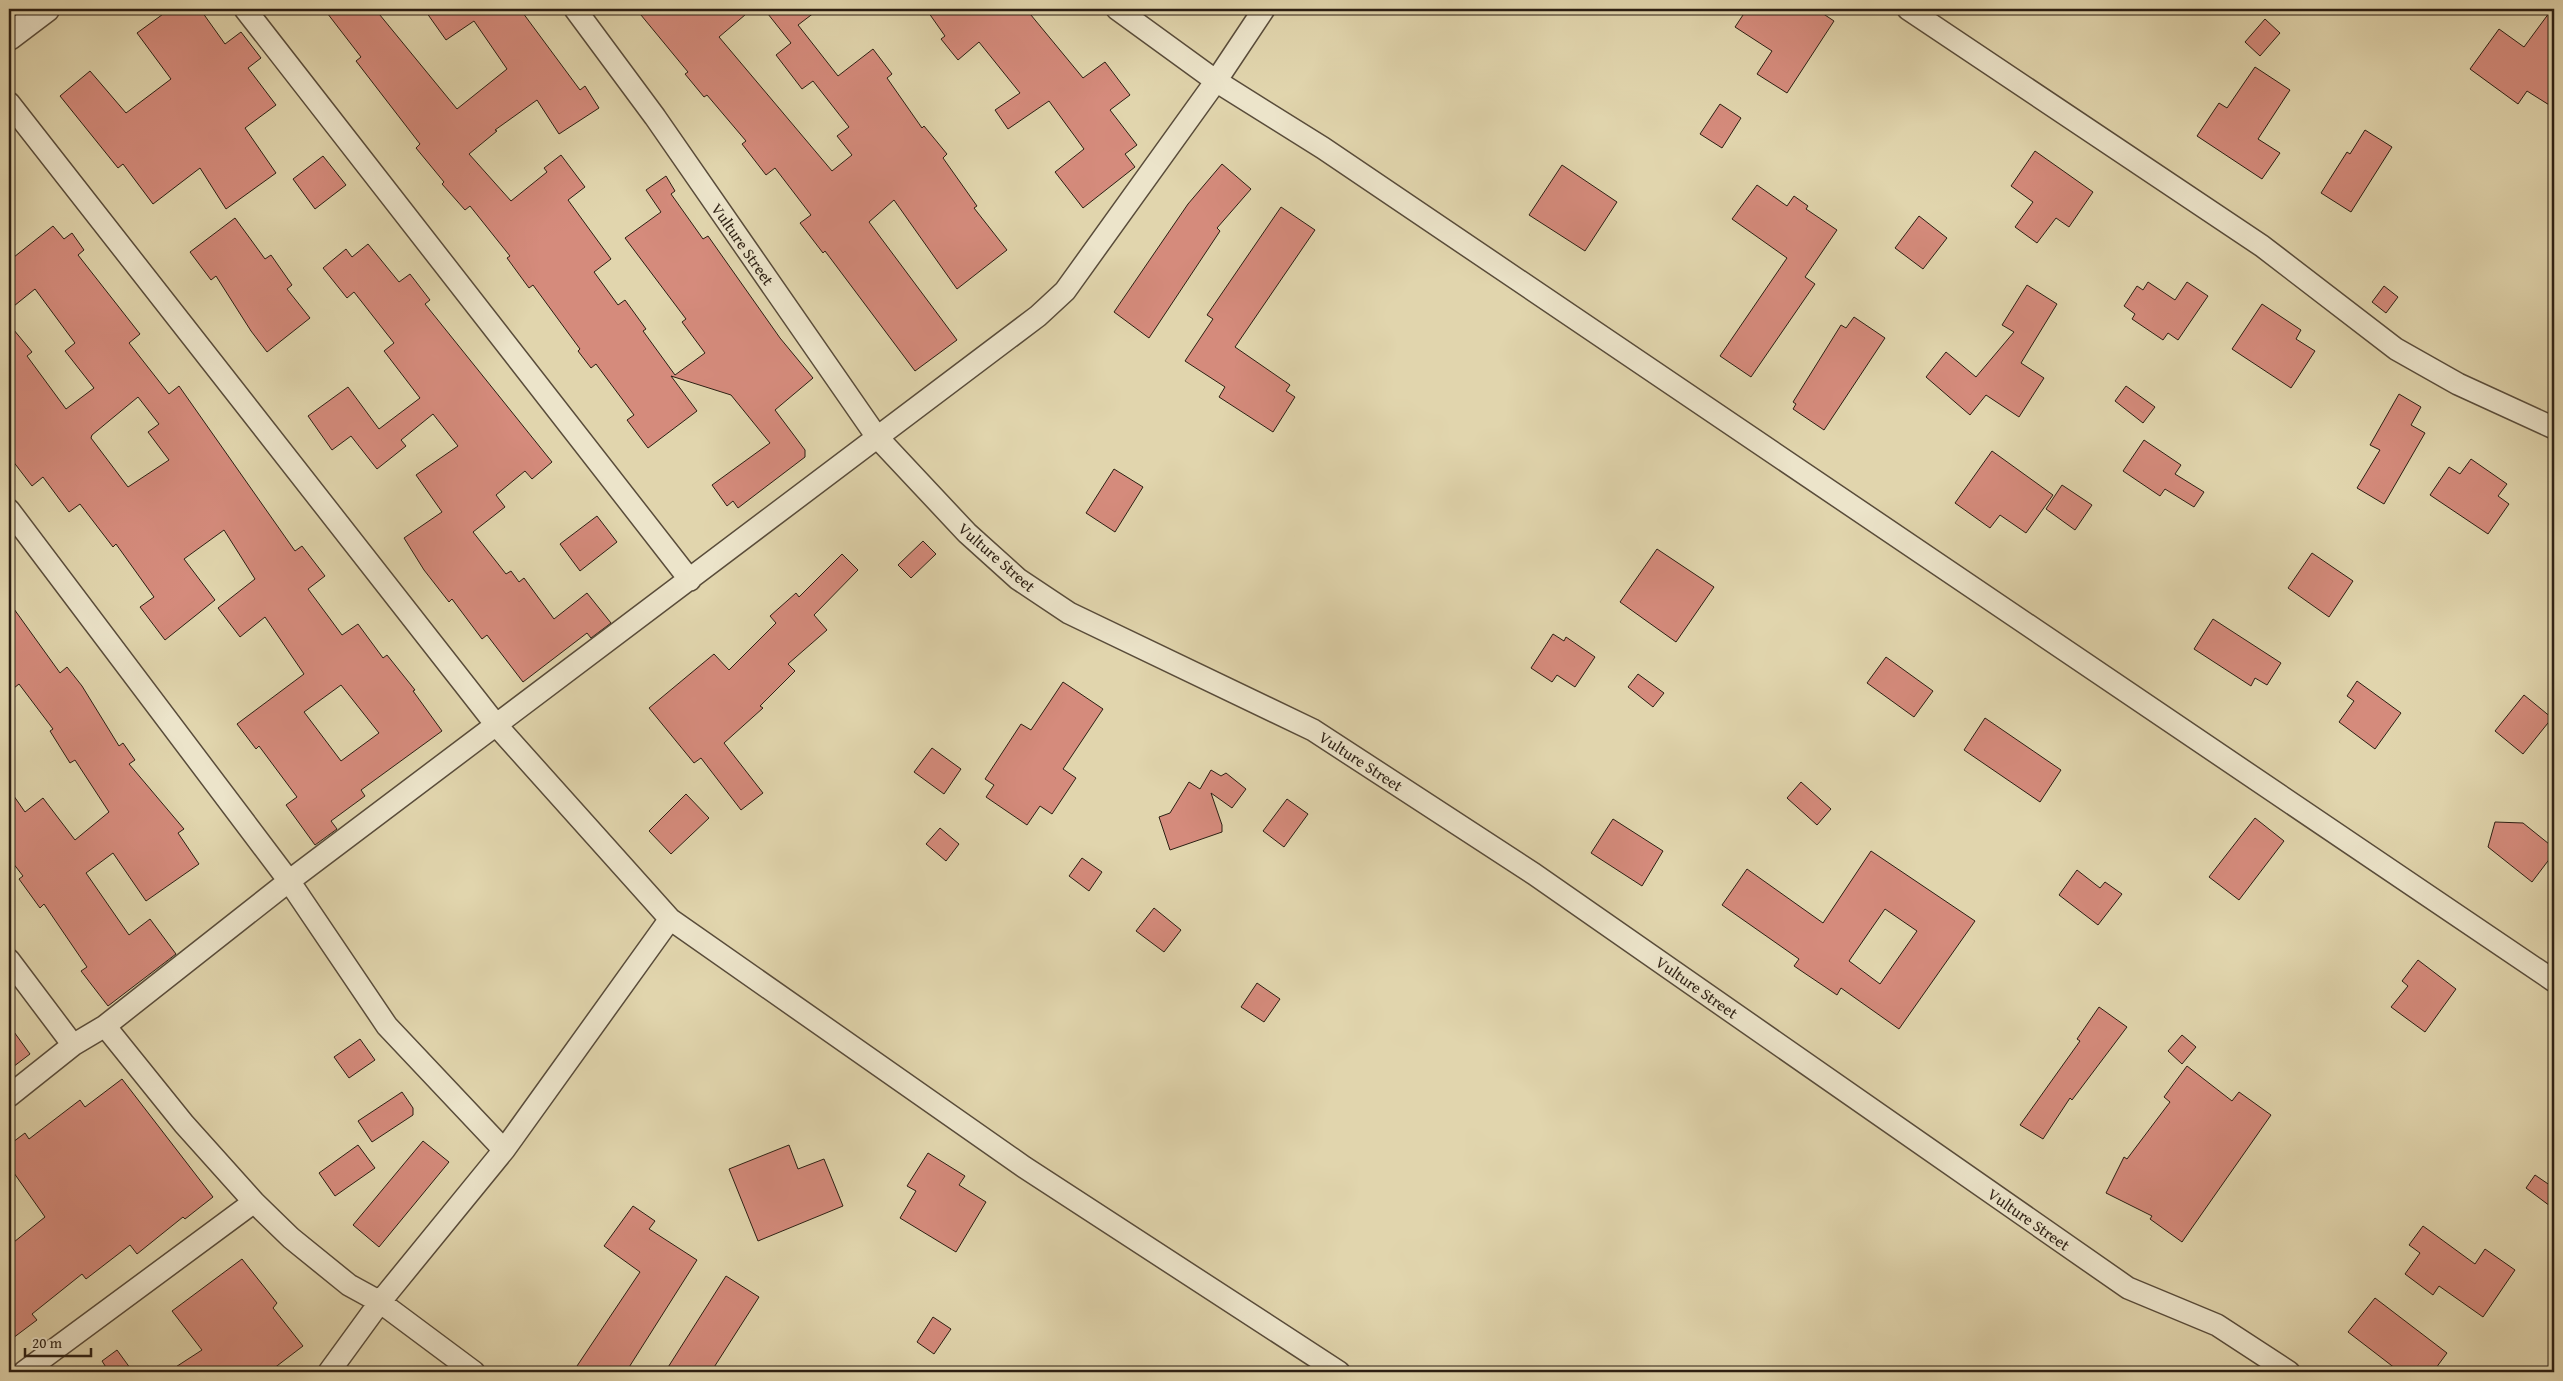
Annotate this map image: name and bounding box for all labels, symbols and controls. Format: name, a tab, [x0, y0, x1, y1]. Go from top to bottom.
street label: Vulture Street	[706, 198, 781, 290]
street label: Vulture Street	[953, 517, 1041, 598]
street label: Vulture Street	[1314, 725, 1408, 797]
street label: Vulture Street	[1651, 950, 1743, 1025]
street label: Vulture Street	[1983, 1182, 2075, 1257]
scale bar	[25, 1326, 91, 1358]
text: 20 m	[32, 1332, 63, 1353]

